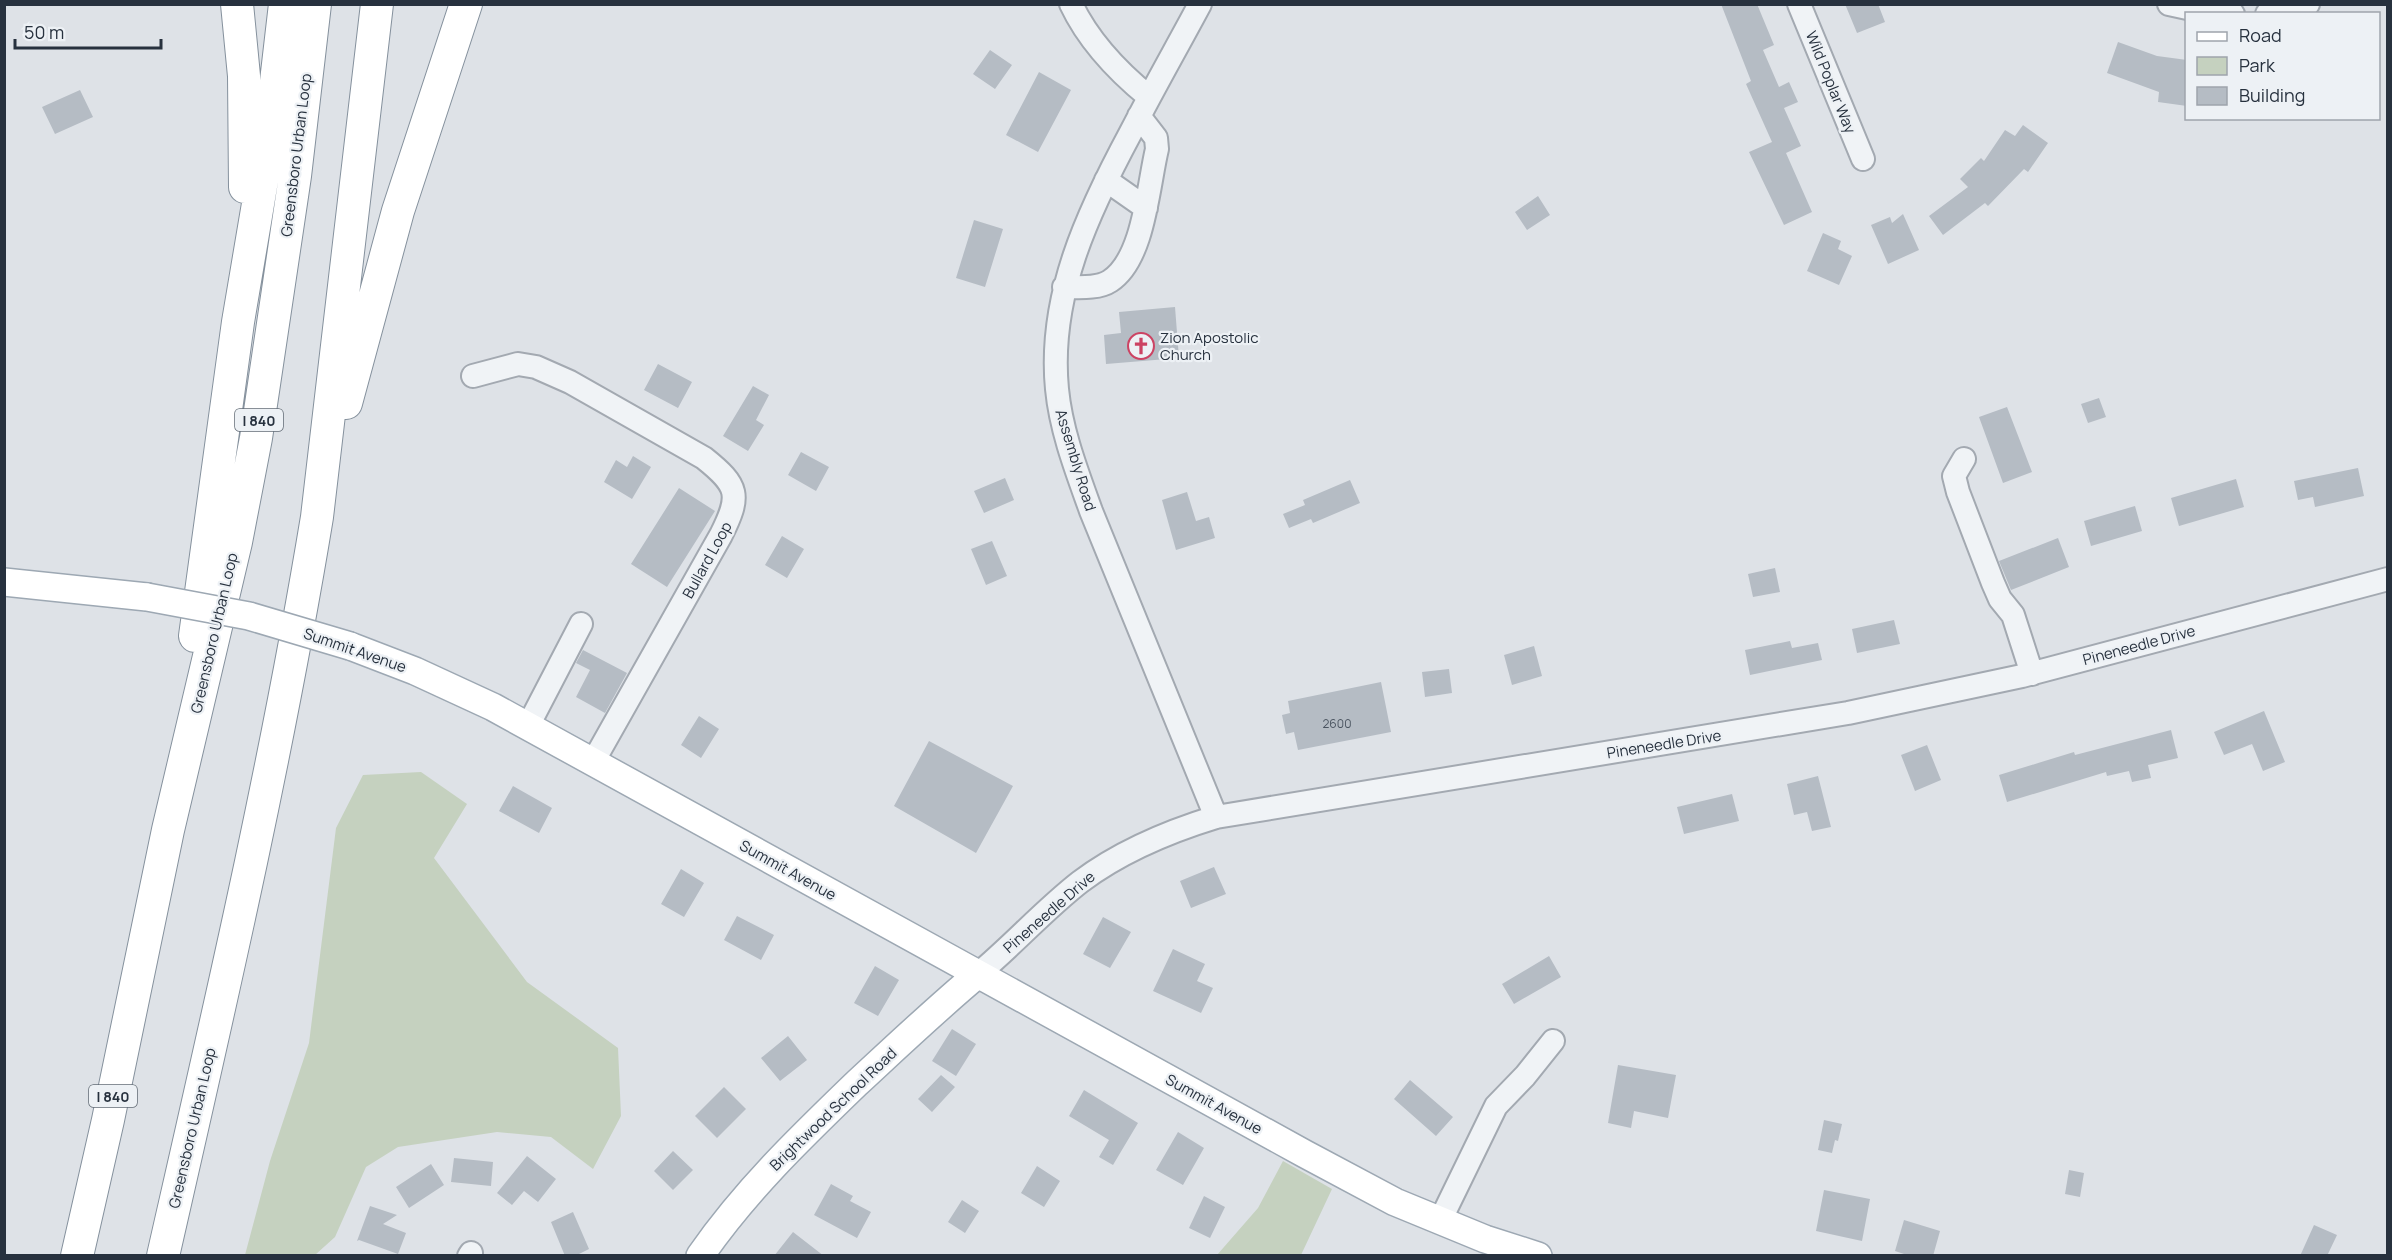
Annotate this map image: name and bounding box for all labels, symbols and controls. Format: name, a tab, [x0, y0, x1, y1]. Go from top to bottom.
scale bar	[15, 12, 160, 50]
legend	[2185, 12, 2380, 120]
text: 50 m	[24, 20, 64, 44]
text: Road	[2239, 23, 2282, 47]
street label: Wild Poplar Way	[1801, 28, 1861, 136]
text: Park	[2239, 53, 2276, 77]
street label: Greensboro Urban Loop	[276, 72, 316, 238]
text: Building	[2239, 83, 2305, 107]
place label: Zion Apostolic Church	[1160, 327, 1258, 365]
church icon: Zion Apostolic Church	[1126, 331, 1156, 361]
street label: Assembly Road	[1051, 407, 1101, 513]
road number: I 840	[235, 409, 283, 431]
street label: Bullard Loop	[677, 518, 737, 602]
street label: Greensboro Urban Loop	[185, 551, 243, 715]
street label: Pineneedle Drive	[2080, 620, 2198, 670]
street label: Summit Avenue	[301, 623, 409, 677]
house number: 2600	[1323, 715, 1351, 732]
street label: Pineneedle Drive	[1605, 725, 1723, 763]
street label: Summit Avenue	[736, 835, 840, 905]
street label: Pineneedle Drive	[998, 866, 1100, 958]
street label: Brightwood School Road	[765, 1043, 901, 1175]
street label: Greensboro Urban Loop	[163, 1046, 221, 1210]
street label: Summit Avenue	[1162, 1069, 1266, 1139]
road number: I 840	[89, 1085, 137, 1107]

